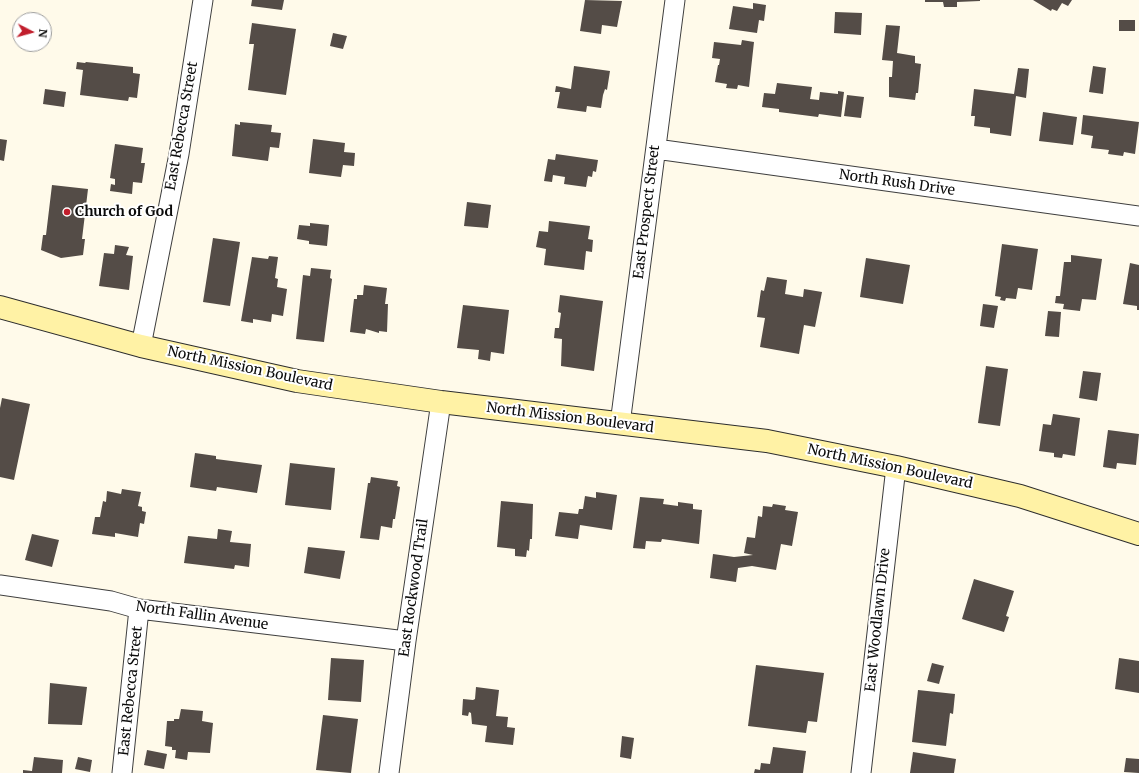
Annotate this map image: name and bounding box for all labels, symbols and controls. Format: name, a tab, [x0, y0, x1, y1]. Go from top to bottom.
north arrow	[12, 12, 52, 52]
text: N	[36, 28, 50, 38]
street label: East Rebecca Street	[162, 60, 202, 192]
street label: East Prospect Street	[630, 144, 664, 280]
street label: North Rush Drive	[838, 167, 956, 199]
place label: Church of God	[75, 204, 173, 220]
marker: Church of God	[62, 207, 72, 217]
street label: North Mission Boulevard	[166, 343, 334, 395]
street label: North Mission Boulevard	[485, 399, 655, 437]
street label: North Mission Boulevard	[806, 441, 974, 493]
street label: East Rockwood Trail	[396, 518, 432, 658]
street label: East Woodlawn Drive	[862, 547, 894, 693]
street label: North Fallin Avenue	[135, 598, 269, 634]
street label: East Rebecca Street	[116, 625, 146, 757]

